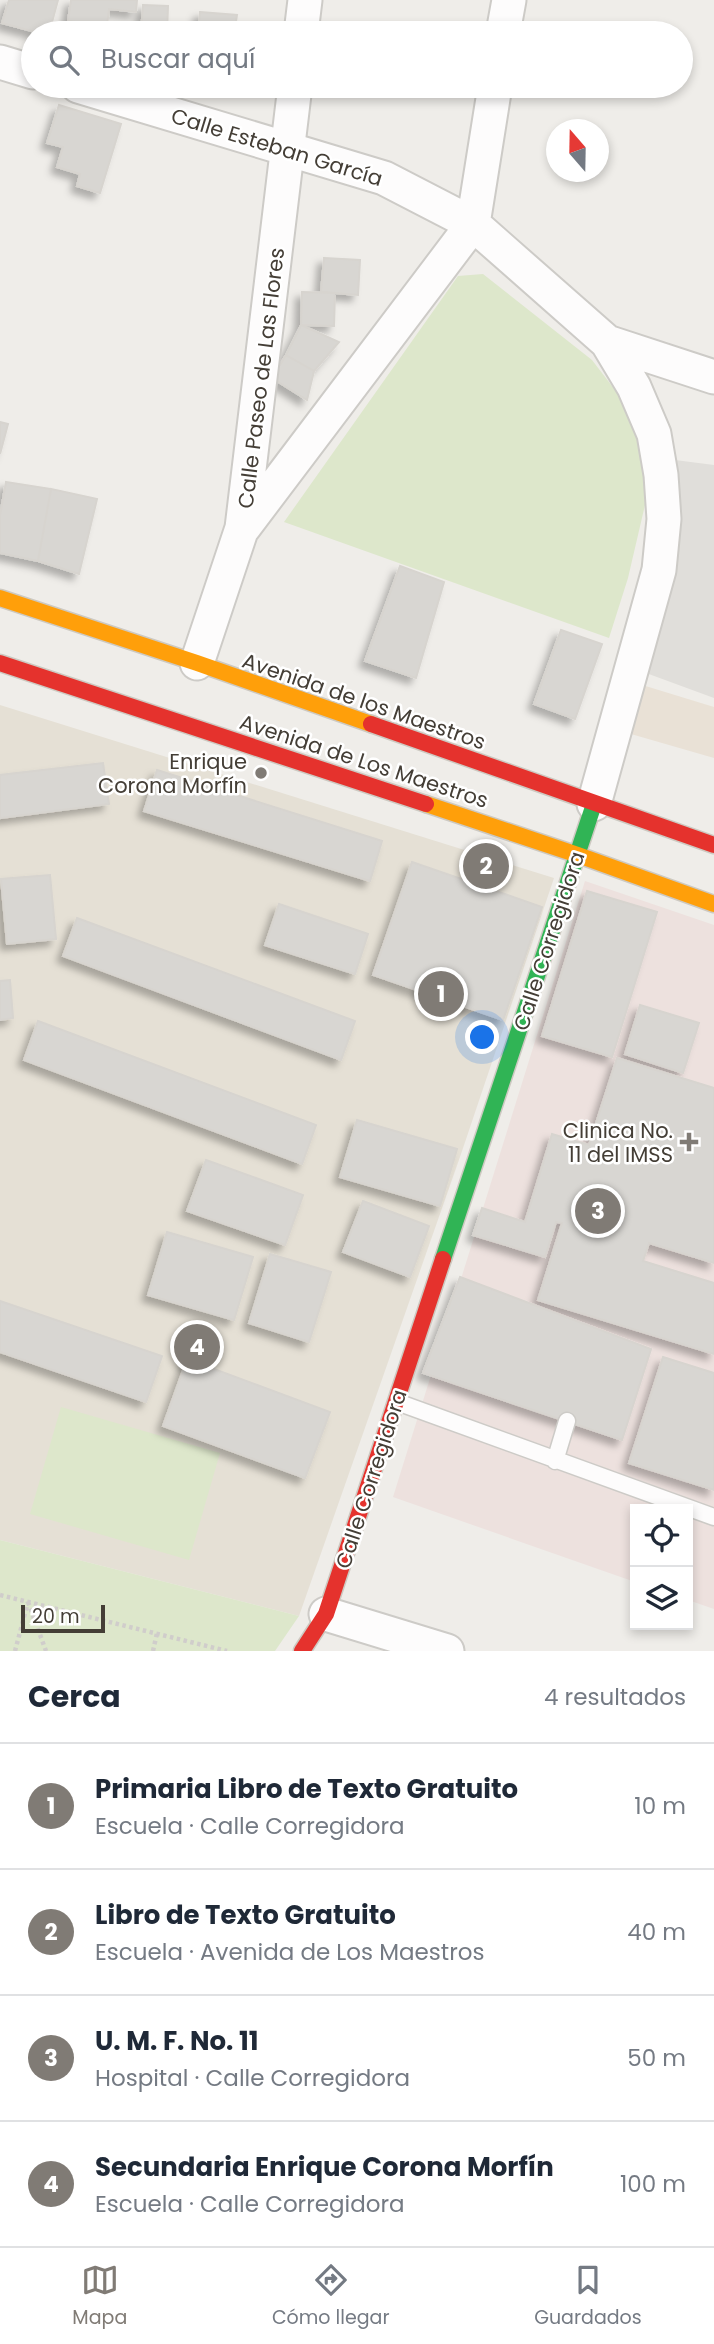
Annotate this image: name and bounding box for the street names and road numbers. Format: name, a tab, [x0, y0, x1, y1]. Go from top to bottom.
street label: Calle Esteban García	[168, 101, 386, 193]
street label: Calle Paseo de Las Flores	[231, 246, 291, 510]
street label: Avenida de los Maestros	[238, 646, 490, 756]
street label: Avenida de Los Maestros	[236, 707, 492, 815]
street label: Calle Corregidora	[506, 848, 592, 1034]
street label: Calle Corregidora	[328, 1386, 414, 1572]

